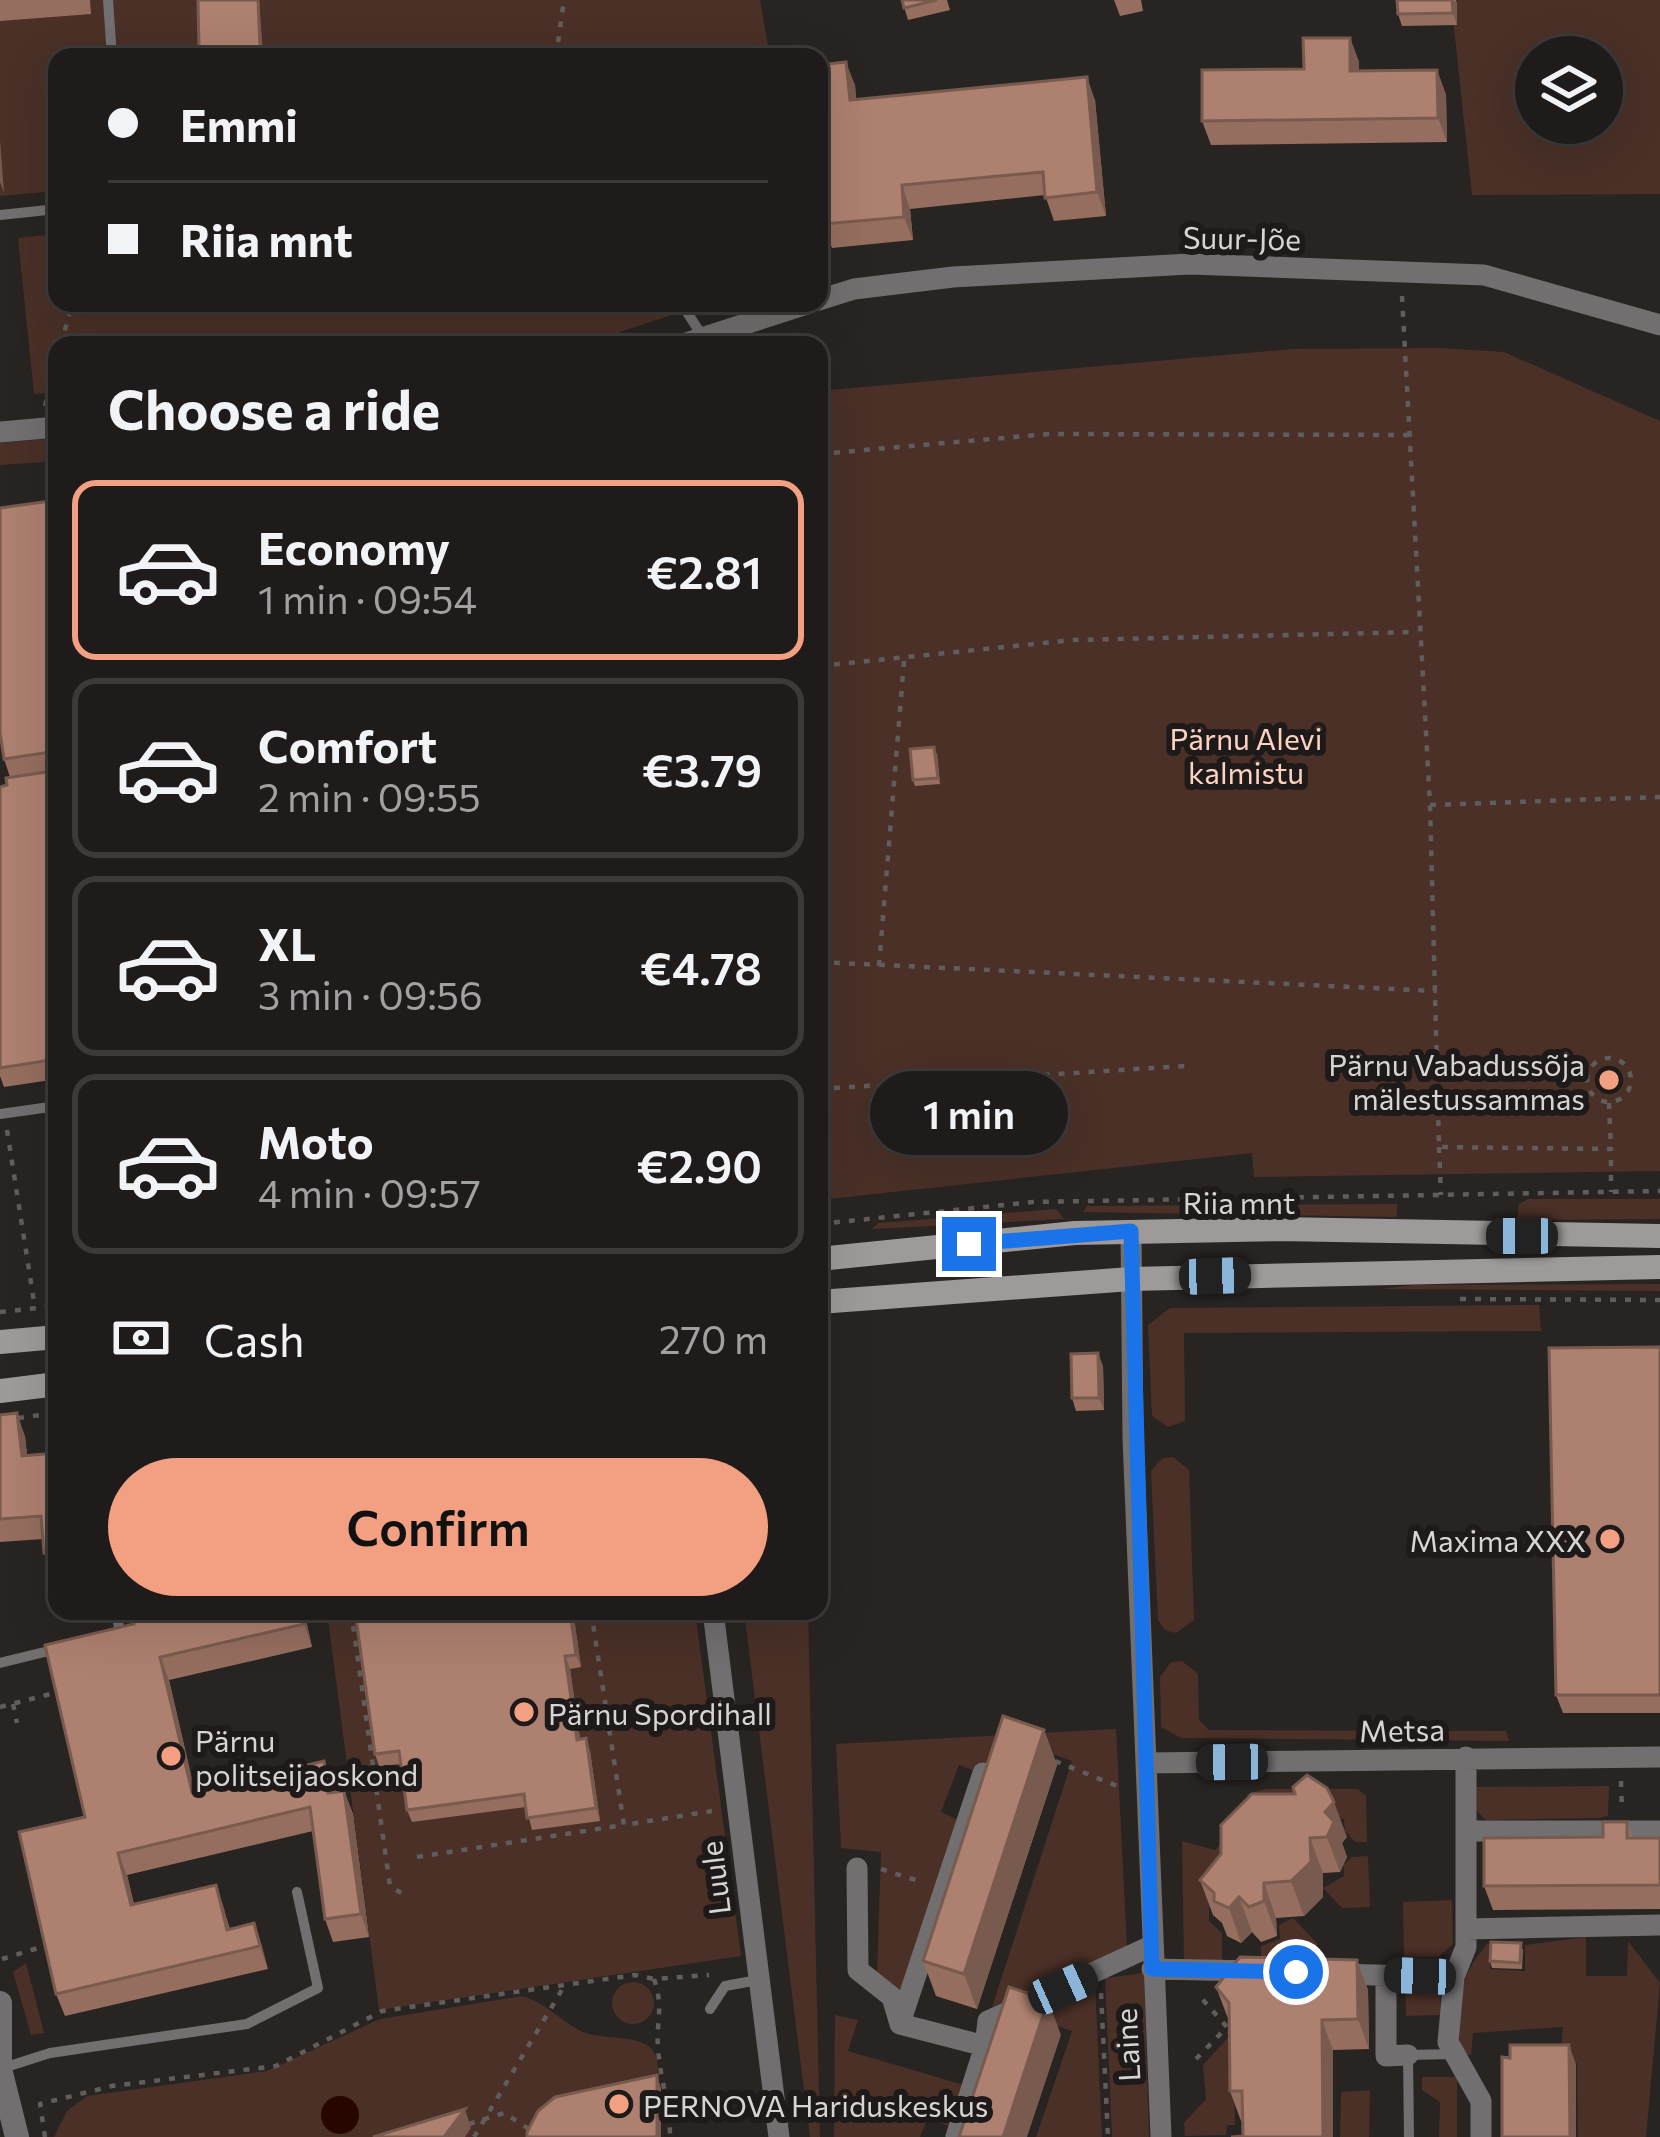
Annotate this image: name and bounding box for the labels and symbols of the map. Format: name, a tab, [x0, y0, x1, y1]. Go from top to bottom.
street label: Suur-Jõe	[1183, 217, 1301, 257]
park label: Pärnu Alevi kalmistu	[1170, 719, 1322, 790]
place label: Pärnu Vabadussõja mälestussammas	[1328, 1045, 1585, 1116]
marker: Pärnu Vabadussõja mälestussammas	[1596, 1067, 1622, 1093]
callout: 1 min	[870, 1070, 1068, 1154]
street label: Riia mnt	[1183, 1183, 1295, 1220]
route end	[942, 1217, 996, 1271]
car	[1486, 1218, 1558, 1254]
car	[1178, 1257, 1252, 1295]
place label: Maxima XXX	[1410, 1521, 1586, 1558]
marker: Maxima XXX	[1597, 1526, 1623, 1552]
place label: Pärnu Spordihall	[548, 1694, 772, 1731]
marker: Pärnu Spordihall	[511, 1699, 537, 1725]
street label: Metsa	[1359, 1710, 1445, 1748]
place label: Pärnu politseijaoskond	[195, 1721, 418, 1792]
marker: Pärnu politseijaoskond	[158, 1743, 184, 1769]
car	[1196, 1743, 1268, 1781]
street label: Luule	[691, 1839, 737, 1917]
route start	[1269, 1945, 1323, 1999]
car	[1023, 1957, 1103, 2019]
car	[1383, 1957, 1457, 1995]
street label: Laine	[1106, 2007, 1146, 2083]
place label: PERNOVA Hariduskeskus	[643, 2086, 988, 2123]
marker: PERNOVA Hariduskeskus	[606, 2091, 632, 2117]

